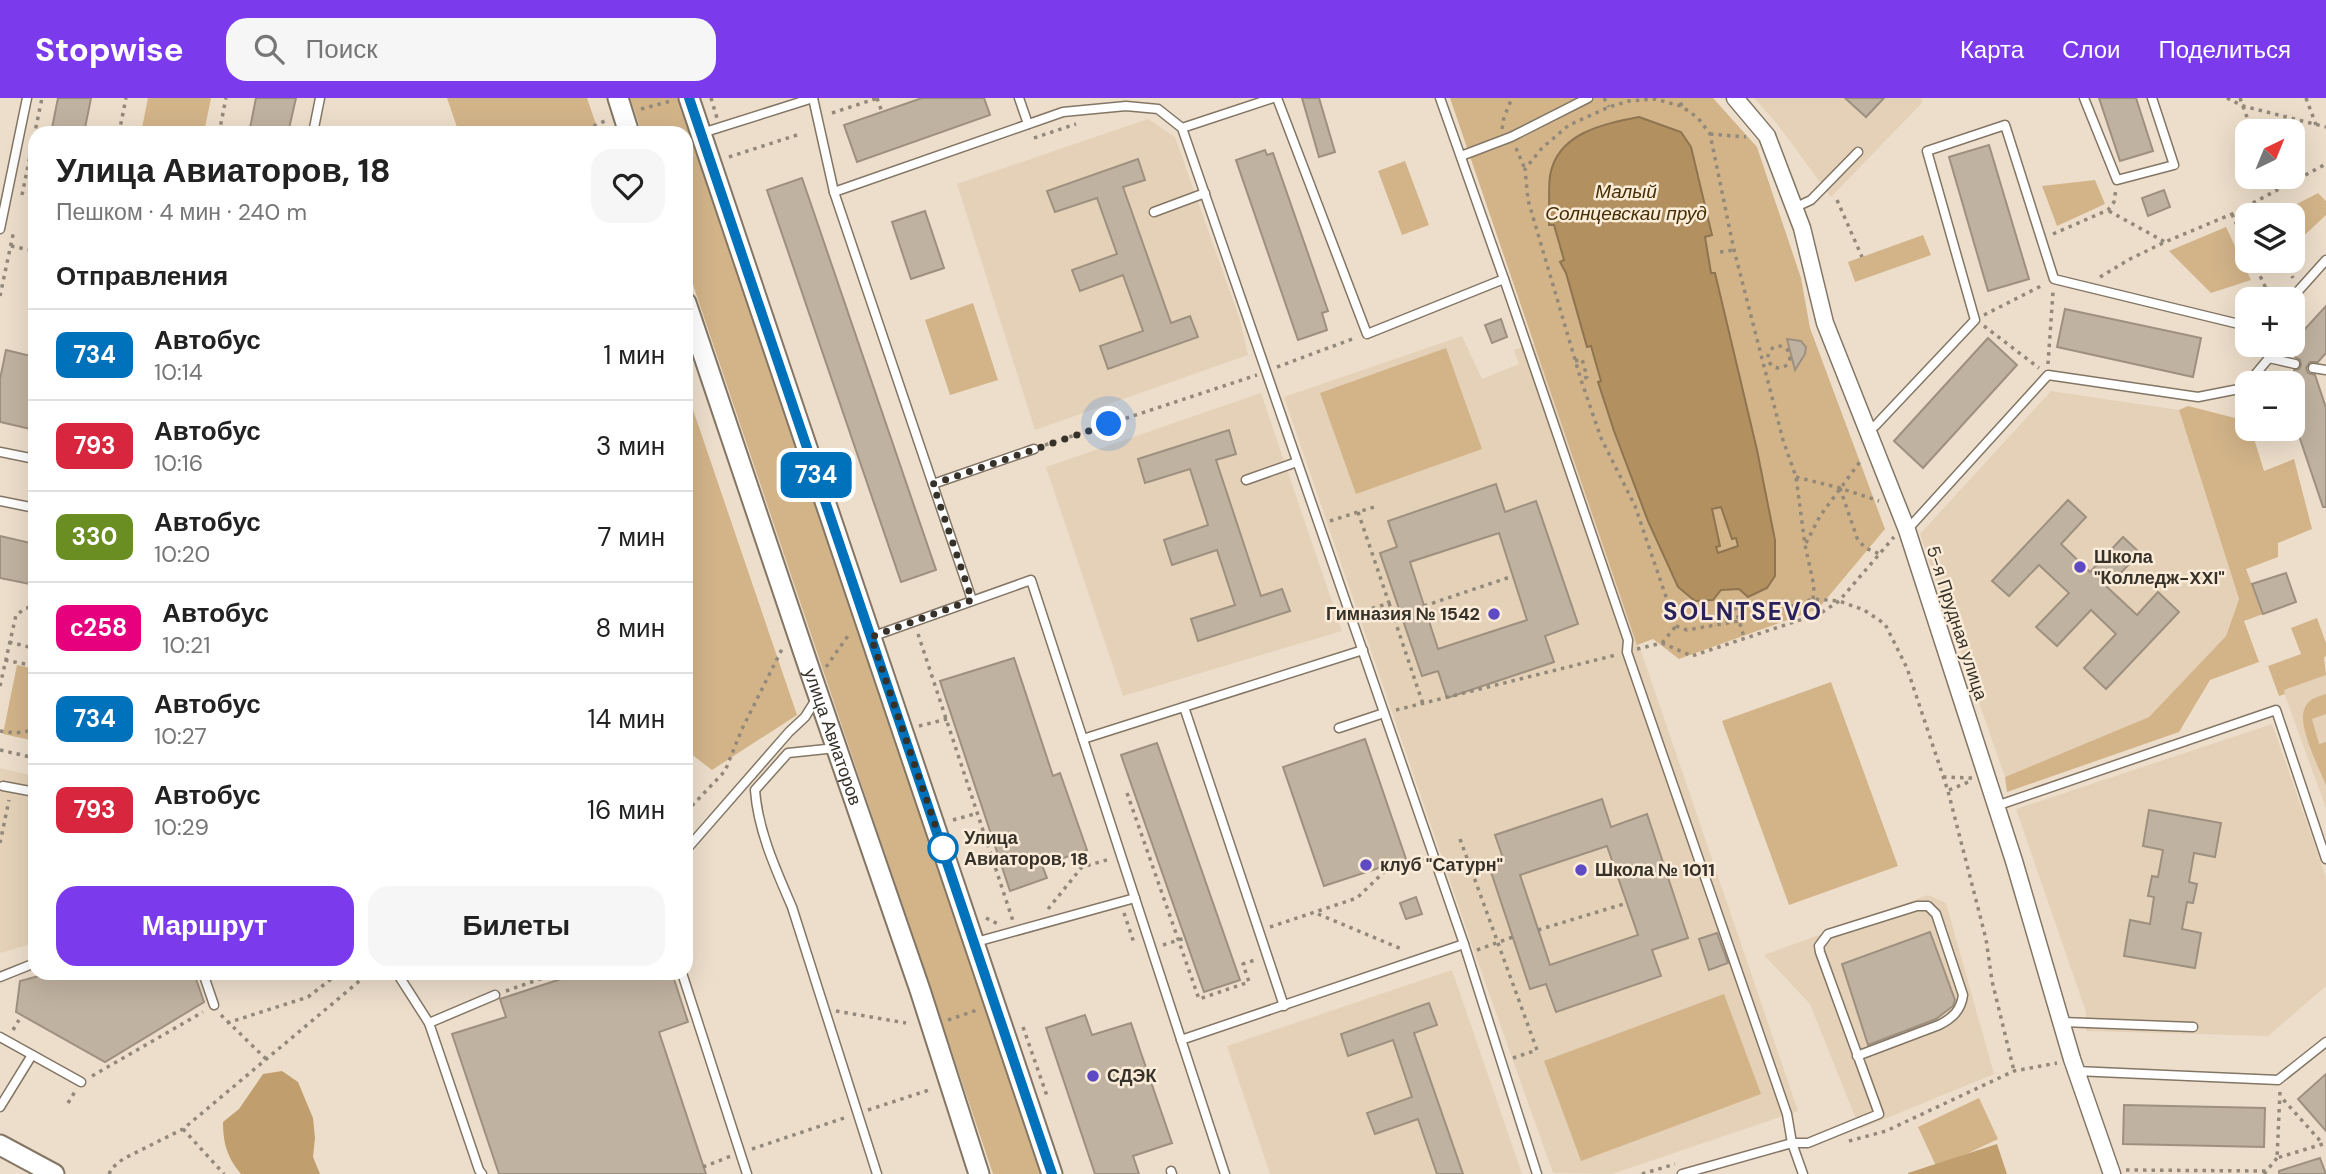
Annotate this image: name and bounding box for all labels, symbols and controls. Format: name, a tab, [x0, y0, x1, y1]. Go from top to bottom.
search box	[226, 18, 716, 81]
text: Stopwise	[35, 28, 184, 71]
icon: search	[250, 30, 288, 68]
text: Поиск	[306, 32, 378, 66]
text: Карта	[1960, 34, 2024, 65]
text: Слои	[2062, 34, 2120, 65]
text: Поделиться	[2158, 34, 2291, 65]
north arrow	[2235, 119, 2305, 189]
map controls	[2235, 119, 2305, 441]
text: Улица Авиаторов, 18	[56, 149, 391, 192]
button: heart	[591, 149, 665, 223]
water label: Малый Солнцевскаи пруд	[1545, 179, 1707, 226]
text: Пешком · 4 мин · 240 m	[56, 197, 307, 227]
button: layers	[2235, 203, 2305, 273]
text: Отправления	[56, 259, 228, 293]
button: +	[2235, 287, 2305, 357]
text: Автобус	[154, 323, 261, 357]
text: 1 мин	[603, 338, 665, 372]
text: 734	[73, 339, 116, 370]
text: 10:14	[154, 357, 203, 387]
button: −	[2235, 371, 2305, 441]
your location	[1091, 406, 1126, 441]
text: Автобус	[154, 414, 261, 448]
text: 3 мин	[596, 429, 665, 463]
text: 793	[73, 430, 116, 461]
text: 10:16	[154, 448, 203, 478]
line badge: 734	[776, 452, 856, 498]
text: 734	[795, 459, 837, 490]
text: Автобус	[154, 505, 261, 539]
text: 7 мин	[597, 520, 665, 554]
text: 330	[72, 521, 117, 552]
text: 10:20	[154, 539, 210, 569]
street label: 5-я Прудная улица	[1921, 543, 1994, 704]
place label: Школа "Колледж-XXI"	[2094, 545, 2225, 590]
marker: Школа "Колледж-XXI"	[2072, 559, 2088, 575]
text: Автобус	[162, 596, 269, 630]
district label: SOLNTSEVO	[1663, 596, 1823, 627]
place label: Гимназия № 1542	[1326, 602, 1480, 626]
marker: Гимназия № 1542	[1486, 606, 1502, 622]
text: 8 мин	[596, 611, 665, 645]
text: с258	[70, 612, 127, 643]
text: 10:21	[162, 630, 210, 660]
street label: улица Авиаторов	[798, 665, 867, 808]
text: Автобус	[154, 687, 261, 721]
text: 14 мин	[587, 702, 665, 736]
text: 734	[73, 703, 116, 734]
text: 10:27	[154, 721, 207, 751]
text: Автобус	[154, 778, 261, 812]
text: 16 мин	[587, 793, 665, 827]
text: 793	[73, 794, 116, 825]
text: 10:29	[154, 812, 209, 842]
place label: Улица Авиаторов, 18	[964, 826, 1088, 871]
marker: Улица Авиаторов, 18	[928, 833, 958, 863]
place label: клуб "Сатурн"	[1380, 853, 1503, 877]
marker: клуб "Сатурн"	[1358, 857, 1374, 873]
place label: Школа № 1011	[1595, 858, 1715, 882]
marker: Школа № 1011	[1573, 862, 1589, 878]
button: Маршрут	[56, 886, 354, 966]
button: Билеты	[368, 886, 665, 966]
place label: СДЭК	[1107, 1064, 1157, 1088]
marker: СДЭК	[1085, 1068, 1101, 1084]

